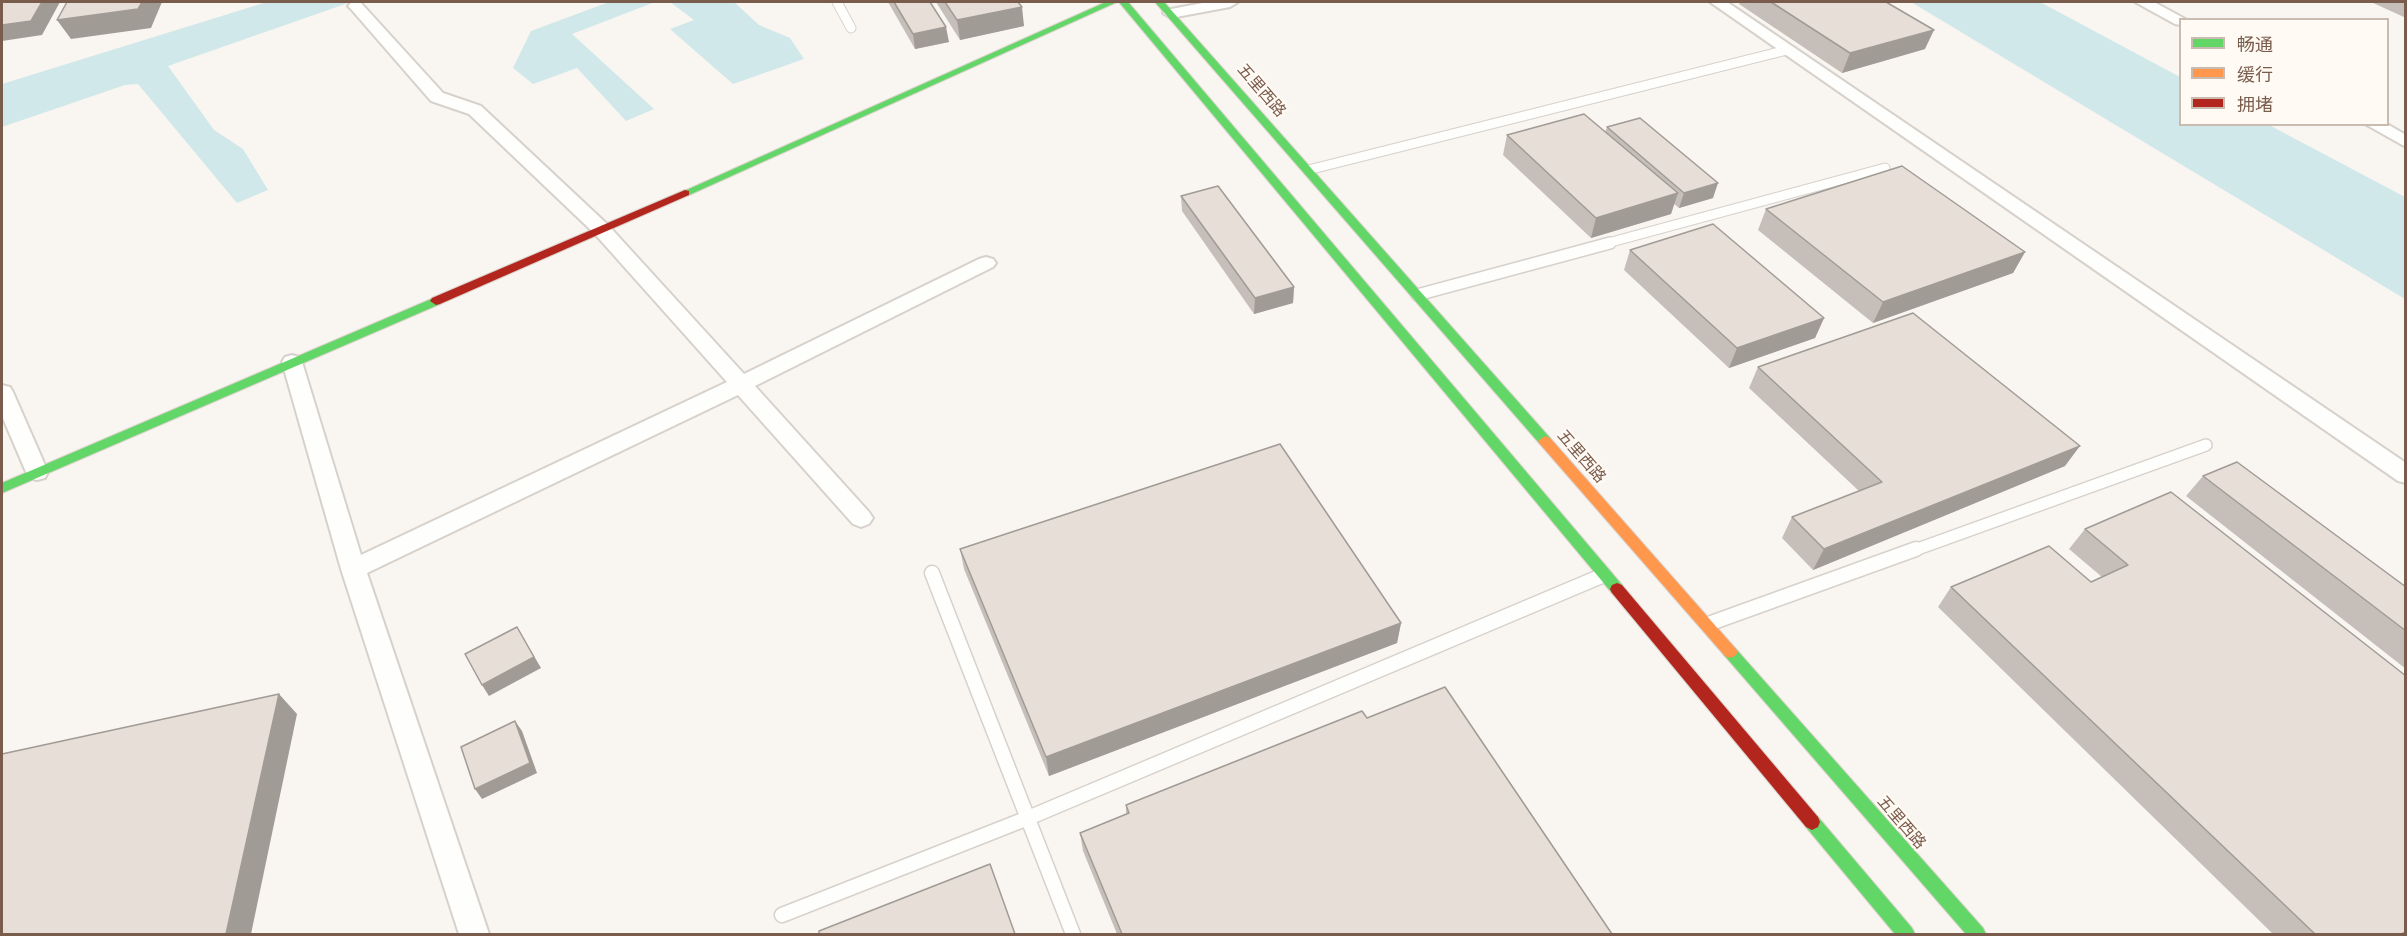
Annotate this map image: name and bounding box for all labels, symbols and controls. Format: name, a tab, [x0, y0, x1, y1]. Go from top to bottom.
legend	[2179, 18, 2389, 126]
text: 畅通	[2237, 34, 2273, 55]
street label: 五里西路	[1233, 61, 1289, 121]
text: 缓行	[2237, 64, 2273, 85]
text: 拥堵	[2237, 94, 2273, 115]
street label: 五里西路	[1553, 427, 1609, 487]
street label: 五里西路	[1873, 793, 1929, 853]

